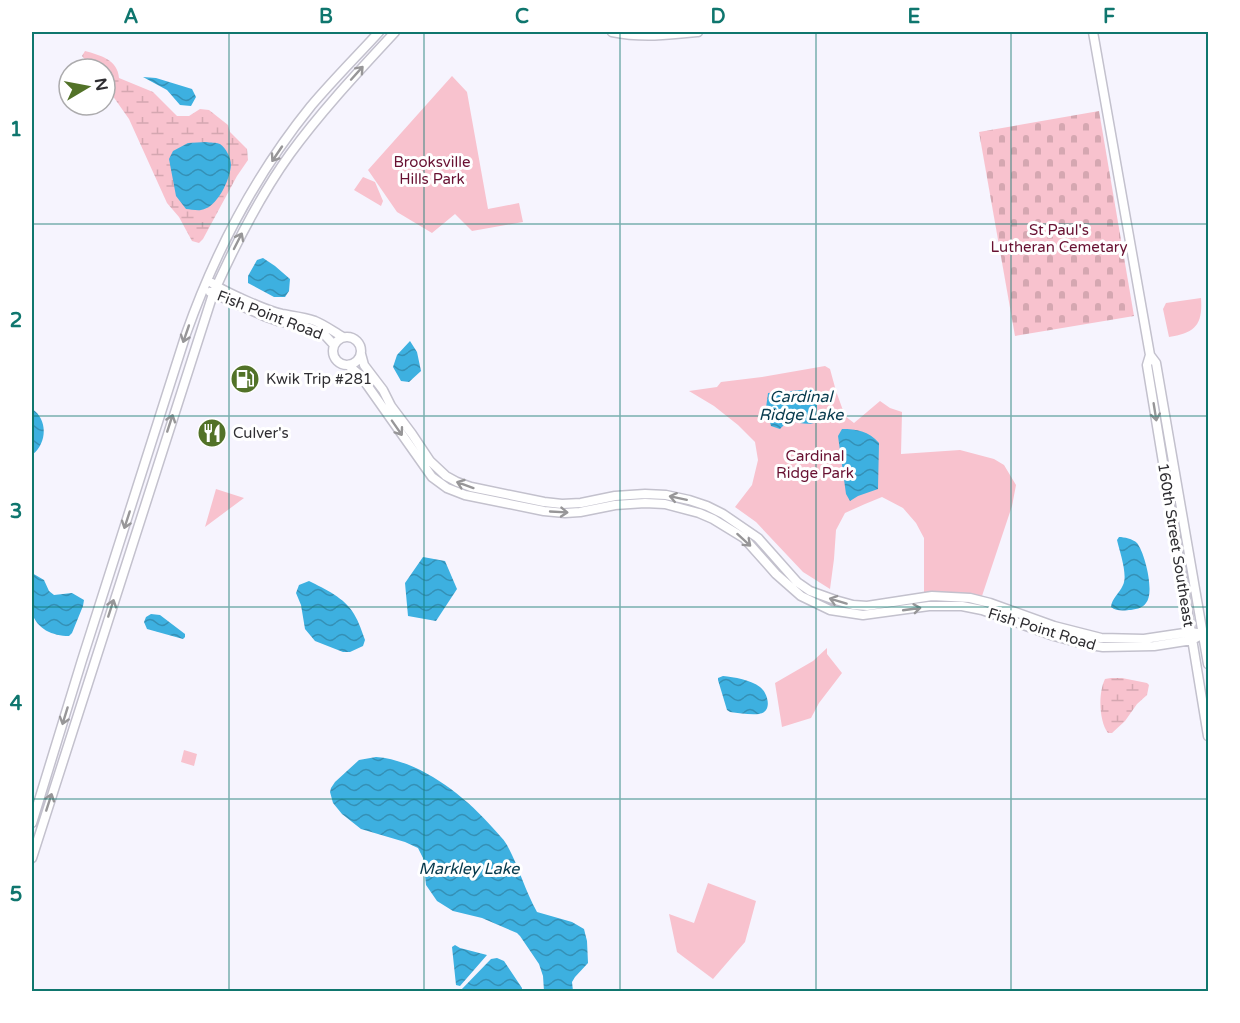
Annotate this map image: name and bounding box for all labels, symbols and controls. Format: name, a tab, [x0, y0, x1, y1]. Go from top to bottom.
text: A	[124, 5, 139, 29]
text: B	[319, 5, 333, 29]
text: C	[515, 5, 529, 29]
text: D	[710, 5, 726, 29]
text: E	[908, 5, 921, 29]
text: F	[1103, 5, 1115, 29]
north arrow	[57, 57, 117, 117]
one-way arrow	[350, 65, 364, 80]
text: N	[90, 77, 112, 93]
text: 1	[10, 118, 22, 142]
one-way arrow	[271, 145, 283, 161]
park label: Brooksville Hills Park	[394, 153, 470, 188]
park label: St Paul's Lutheran Cemetary	[990, 221, 1128, 256]
one-way arrow	[232, 233, 244, 250]
street label: Fish Point Road	[215, 287, 325, 343]
text: 2	[10, 309, 22, 333]
one-way arrow	[180, 324, 191, 343]
fuel station icon: Kwik Trip #281	[229, 363, 261, 395]
place label: Kwik Trip #281	[266, 370, 372, 388]
water label: Cardinal Ridge Lake	[759, 387, 844, 425]
one-way arrow	[1149, 402, 1160, 421]
one-way arrow	[166, 414, 177, 433]
restaurant icon: Culver's	[196, 417, 228, 449]
one-way arrow	[391, 419, 403, 435]
place label: Culver's	[233, 424, 289, 442]
park label: Cardinal Ridge Park	[776, 447, 854, 482]
street label: 160th Street Southeast	[1154, 462, 1198, 629]
one-way arrow	[456, 478, 475, 489]
one-way arrow	[669, 492, 688, 503]
text: 3	[10, 500, 22, 524]
one-way arrow	[549, 507, 569, 518]
one-way arrow	[121, 510, 132, 529]
one-way arrow	[736, 533, 751, 547]
one-way arrow	[829, 595, 848, 606]
one-way arrow	[106, 599, 117, 618]
one-way arrow	[901, 603, 921, 614]
street label: Fish Point Road	[986, 604, 1098, 654]
text: 4	[10, 692, 23, 716]
one-way arrow	[59, 706, 70, 725]
one-way arrow	[44, 793, 55, 812]
water label: Markley Lake	[419, 859, 520, 879]
text: 5	[10, 883, 22, 907]

